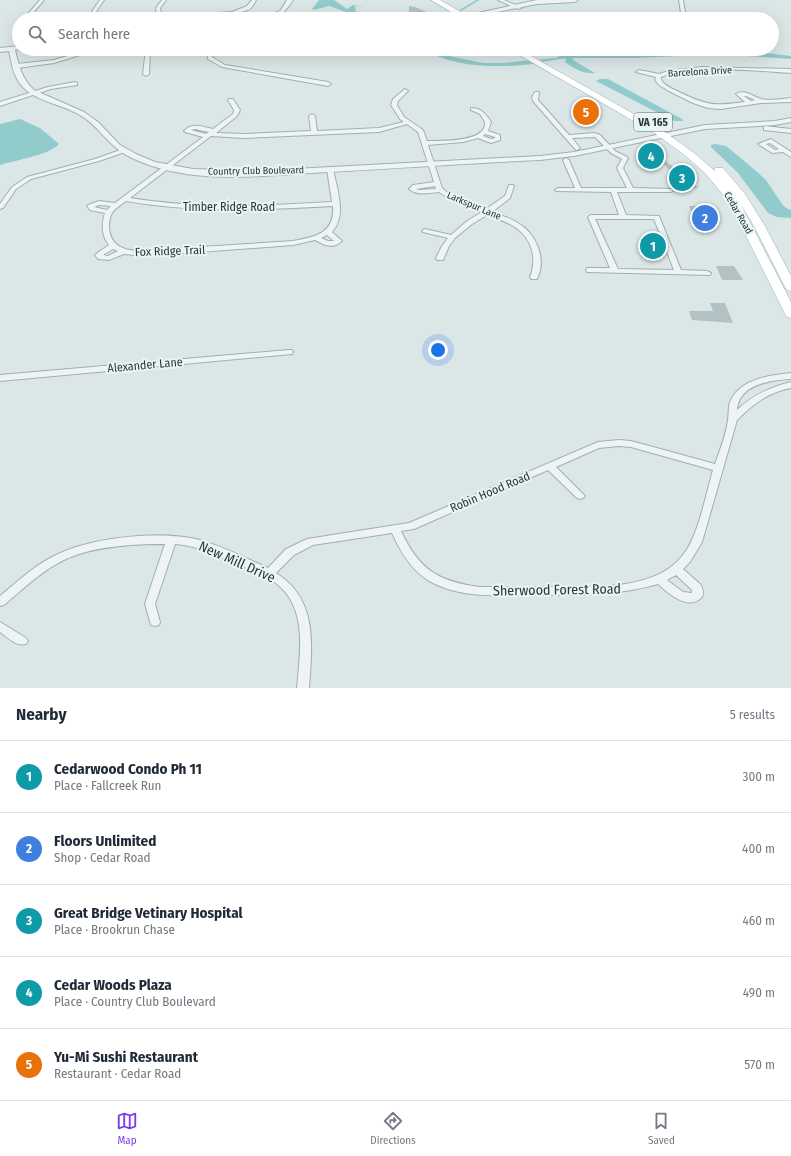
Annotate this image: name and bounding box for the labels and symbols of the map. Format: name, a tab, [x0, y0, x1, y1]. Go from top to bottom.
street label: Barcelona Drive	[668, 64, 732, 80]
pin: 5	[573, 97, 599, 127]
road number: VA 165	[634, 113, 672, 131]
pin: 4	[638, 141, 664, 171]
pin: 3	[669, 163, 695, 193]
street label: Country Club Boulevard	[208, 164, 304, 178]
street label: Larkspur Lane	[445, 189, 503, 223]
street label: Cedar Road	[721, 190, 755, 236]
street label: Timber Ridge Road	[183, 200, 275, 214]
pin: 2	[692, 203, 718, 233]
pin: 1	[640, 231, 666, 261]
street label: Fox Ridge Trail	[135, 243, 205, 259]
your location	[428, 340, 448, 360]
street label: Alexander Lane	[107, 355, 183, 375]
street label: Robin Hood Road	[448, 469, 532, 515]
street label: New Mill Drive	[196, 538, 278, 586]
street label: Sherwood Forest Road	[493, 580, 621, 600]

